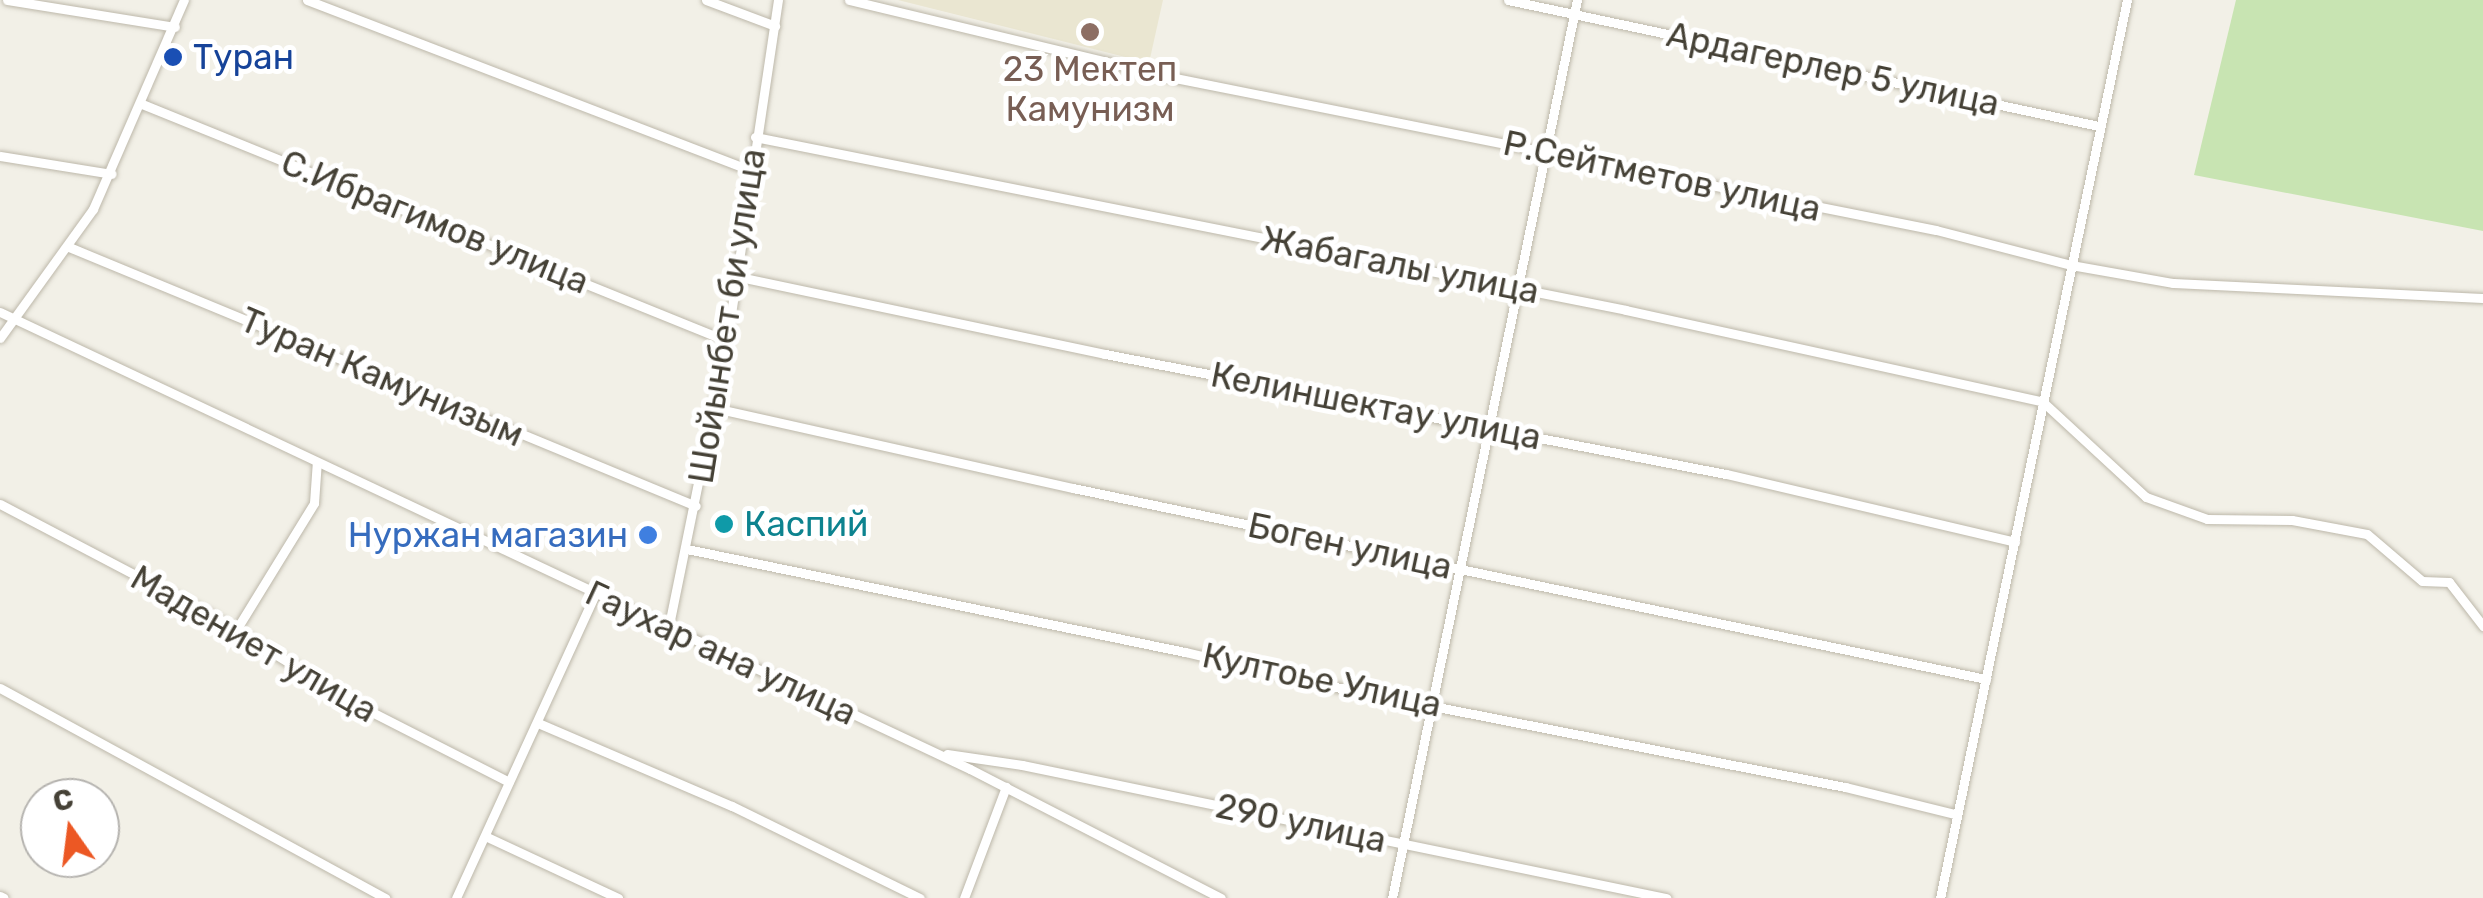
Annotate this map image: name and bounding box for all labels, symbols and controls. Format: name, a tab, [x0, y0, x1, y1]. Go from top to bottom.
street label: Ардагерлер 5 улица	[1663, 13, 2003, 125]
marker: 23 Мектеп Камунизм	[1079, 21, 1101, 43]
place label: Туран	[193, 36, 294, 78]
marker: Туран	[162, 46, 184, 68]
place label: 23 Мектеп Камунизм	[1003, 48, 1177, 130]
street label: Р.Сейтметов улица	[1500, 122, 1824, 230]
street label: С.Ибрагимов улица	[275, 141, 595, 303]
street label: Шойынбет би улица	[680, 146, 774, 486]
street label: Жабагалы улица	[1257, 217, 1543, 313]
street label: Туран Камунизым	[234, 298, 530, 456]
street label: Келиншектау улица	[1207, 353, 1545, 459]
place label: Каспий	[744, 503, 868, 545]
street label: Боген улица	[1244, 504, 1456, 588]
marker: Каспий	[713, 513, 735, 535]
place label: Нуржан магазин	[348, 514, 628, 556]
marker: Нуржан магазин	[637, 524, 659, 546]
street label: Мадениет улица	[124, 557, 384, 731]
street label: Гаухар ана улица	[579, 572, 863, 734]
street label: Култоье Улица	[1199, 634, 1445, 726]
north arrow	[20, 778, 120, 878]
text: С	[50, 782, 77, 819]
street label: 290 улица	[1212, 784, 1390, 862]

